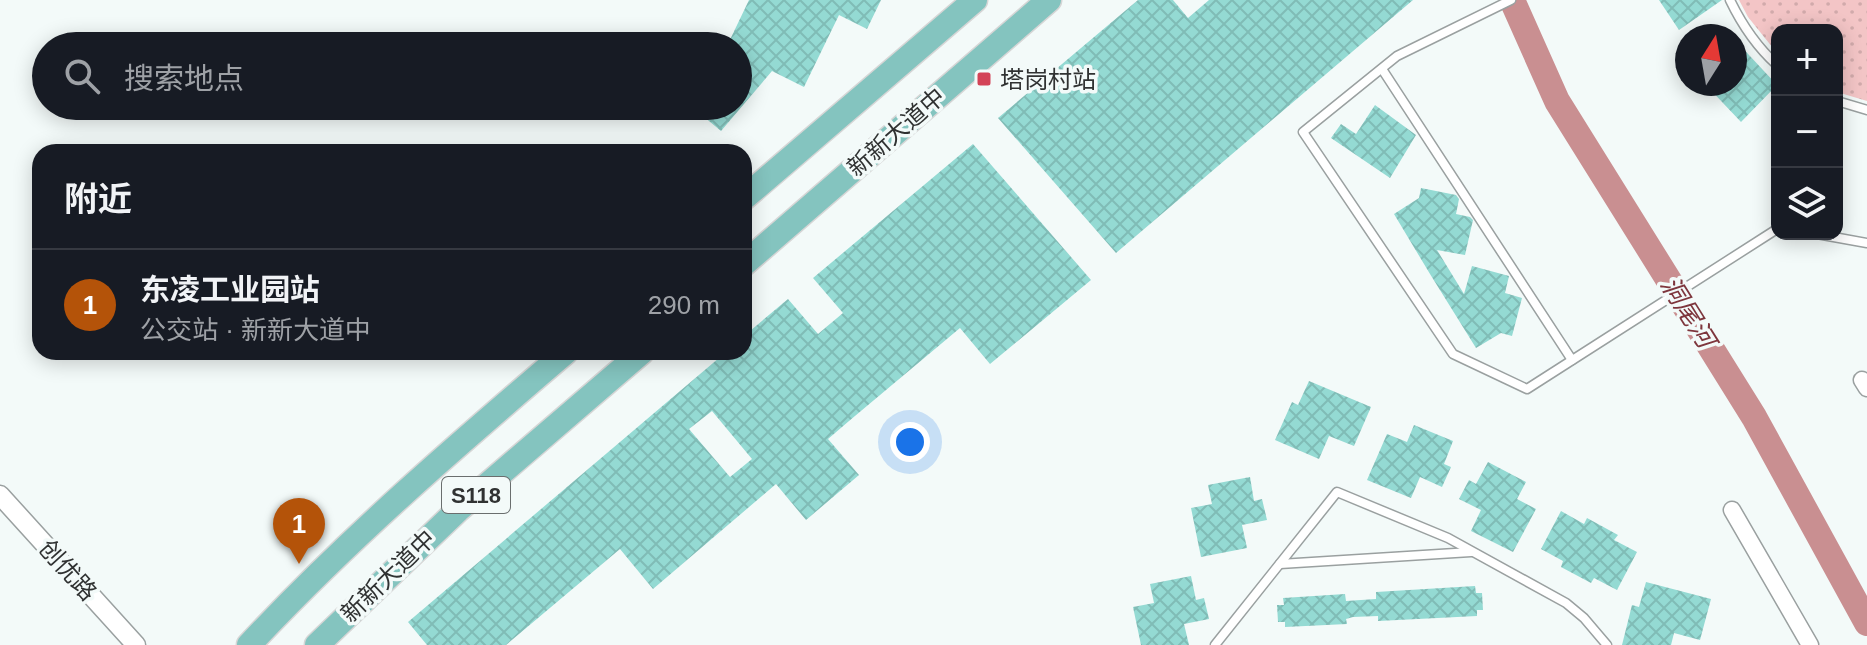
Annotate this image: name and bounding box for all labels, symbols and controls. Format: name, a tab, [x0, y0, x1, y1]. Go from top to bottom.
north arrow	[1675, 24, 1747, 96]
map controls	[1771, 24, 1843, 240]
button: +	[1771, 24, 1843, 96]
search box	[32, 32, 752, 120]
icon: search	[60, 54, 104, 98]
text: 搜索地点	[124, 62, 244, 95]
place label: 塔岗村站	[1000, 66, 1096, 93]
marker: 塔岗村站	[975, 70, 993, 88]
street label: 新新大道中	[842, 82, 950, 182]
button: −	[1771, 96, 1843, 168]
button: layers	[1771, 168, 1843, 240]
text: 附近	[64, 180, 132, 218]
water label: 洞尾河	[1655, 271, 1724, 357]
text: 东凌工业园站	[140, 273, 320, 306]
text: 1	[83, 290, 97, 320]
text: 290 m	[648, 290, 720, 320]
text: 公交站 · 新新大道中	[140, 315, 371, 345]
your location	[890, 422, 930, 462]
road number: S118	[442, 477, 510, 513]
pin: 1	[273, 498, 325, 564]
street label: 新新大道中	[335, 525, 441, 627]
street label: 创优路	[34, 534, 102, 606]

